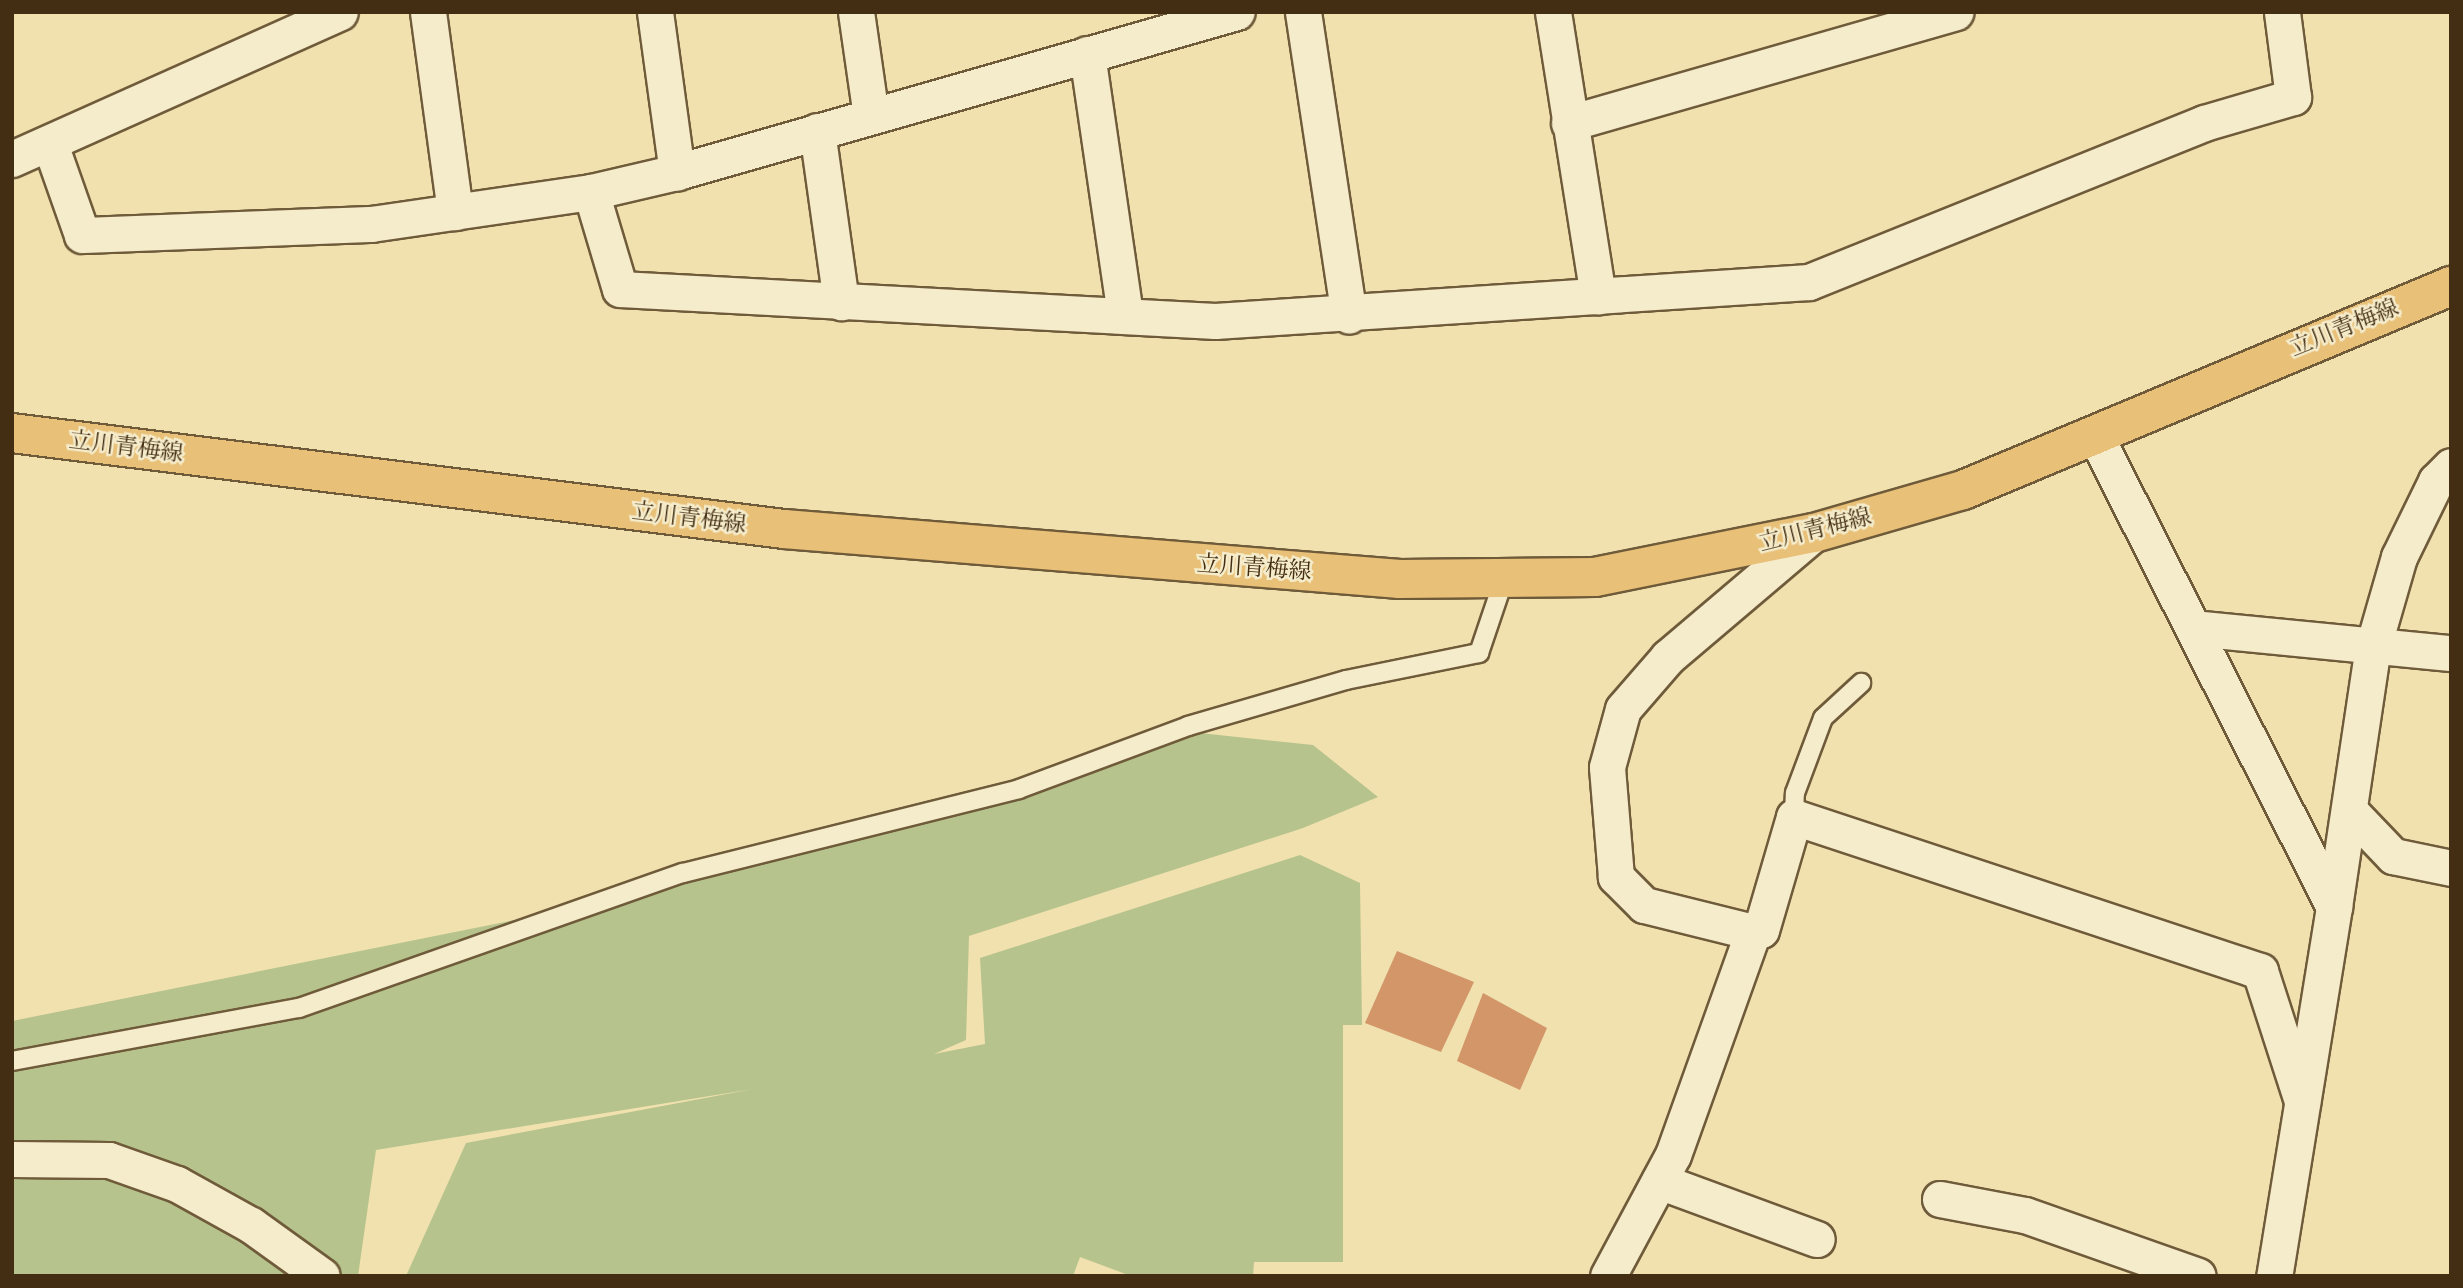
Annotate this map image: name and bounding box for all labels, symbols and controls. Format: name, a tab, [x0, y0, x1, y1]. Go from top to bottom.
street label: 立川青梅線	[2286, 294, 2402, 362]
street label: 立川青梅線	[67, 426, 185, 468]
street label: 立川青梅線	[630, 497, 748, 539]
street label: 立川青梅線	[1756, 503, 1874, 557]
street label: 立川青梅線	[1196, 550, 1312, 586]

